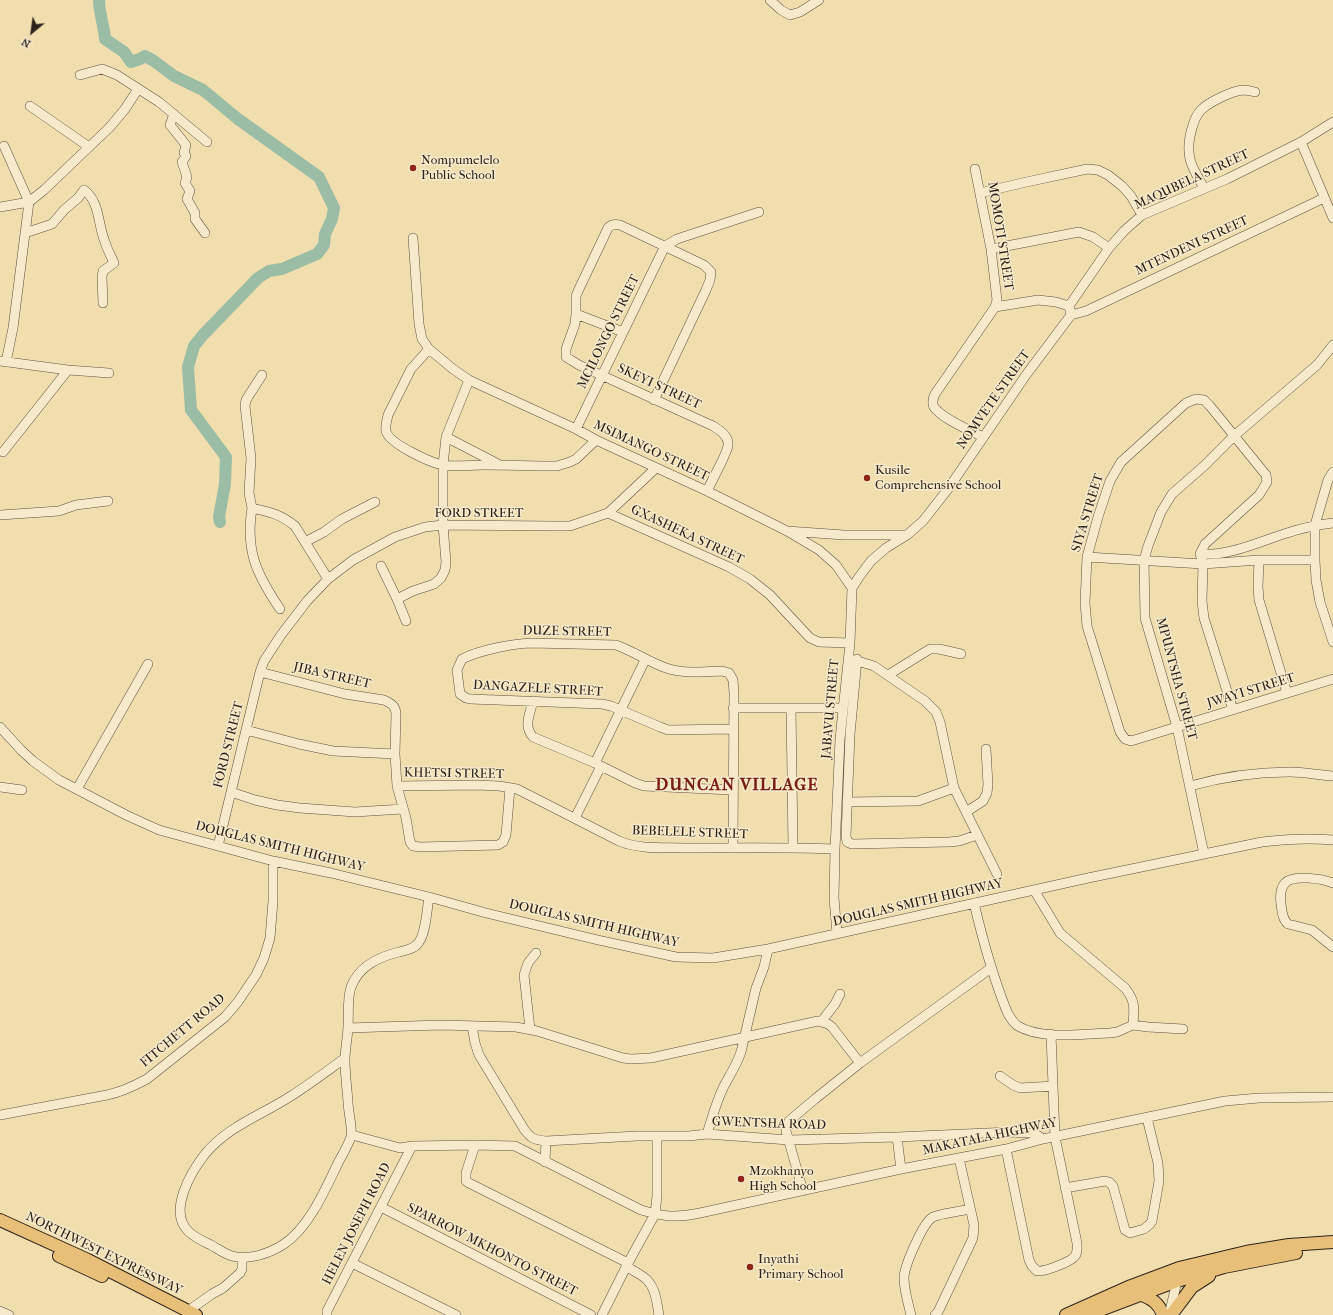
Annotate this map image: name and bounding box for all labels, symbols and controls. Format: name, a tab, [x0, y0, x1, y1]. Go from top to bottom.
north arrow	[12, 12, 52, 52]
text: N	[19, 35, 33, 51]
street label: MAQUBELA STREET	[1132, 147, 1252, 213]
place label: Nompumelelo Public School	[421, 153, 499, 184]
marker: Nompumelelo Public School	[408, 163, 418, 173]
street label: MOMOTI STREET	[984, 180, 1016, 292]
street label: MTENDENI STREET	[1133, 213, 1251, 279]
street label: MCILONGO STREET	[575, 272, 643, 392]
street label: NOMVETE STREET	[954, 348, 1034, 452]
street label: SKEYI STREET	[615, 361, 703, 413]
street label: MSIMANGO STREET	[591, 417, 711, 485]
place label: Kusile Comprehensive School	[875, 463, 1001, 494]
street label: SIYA STREET	[1069, 472, 1107, 554]
marker: Kusile Comprehensive School	[862, 473, 872, 483]
street label: GXASHEKA STREET	[628, 502, 746, 568]
street label: FORD STREET	[435, 506, 523, 522]
street label: MPUNTSHA STREET	[1152, 616, 1200, 742]
street label: DUZE STREET	[522, 623, 612, 641]
street label: JABAVU STREET	[819, 658, 843, 760]
street label: JIBA STREET	[292, 659, 372, 693]
street label: JWAYI STREET	[1205, 670, 1297, 712]
street label: DANGAZELE STREET	[473, 678, 603, 700]
street label: FORD STREET	[211, 700, 247, 790]
street label: KHETSI STREET	[404, 765, 504, 783]
district label: DUNCAN VILLAGE	[655, 776, 819, 796]
street label: DOUGLAS SMITH HIGHWAY	[194, 818, 366, 876]
street label: BEBELELE STREET	[632, 823, 748, 843]
street label: DOUGLAS SMITH HIGHWAY	[831, 876, 1005, 930]
street label: DOUGLAS SMITH HIGHWAY	[507, 897, 681, 951]
street label: FITCHETT ROAD	[137, 991, 229, 1071]
street label: GWENTSHA ROAD	[712, 1114, 826, 1134]
street label: MAKATALA HIGHWAY	[921, 1115, 1059, 1159]
street label: HELEN JOSEPH ROAD	[319, 1160, 395, 1288]
place label: Mzokhanyo High School	[749, 1164, 816, 1195]
marker: Mzokhanyo High School	[736, 1174, 746, 1184]
street label: SPARROW MKHONTO STREET	[404, 1200, 580, 1300]
street label: NORTHWEST EXPRESSWAY	[23, 1209, 185, 1299]
place label: Inyathi Primary School	[758, 1252, 844, 1283]
marker: Inyathi Primary School	[745, 1262, 755, 1272]

